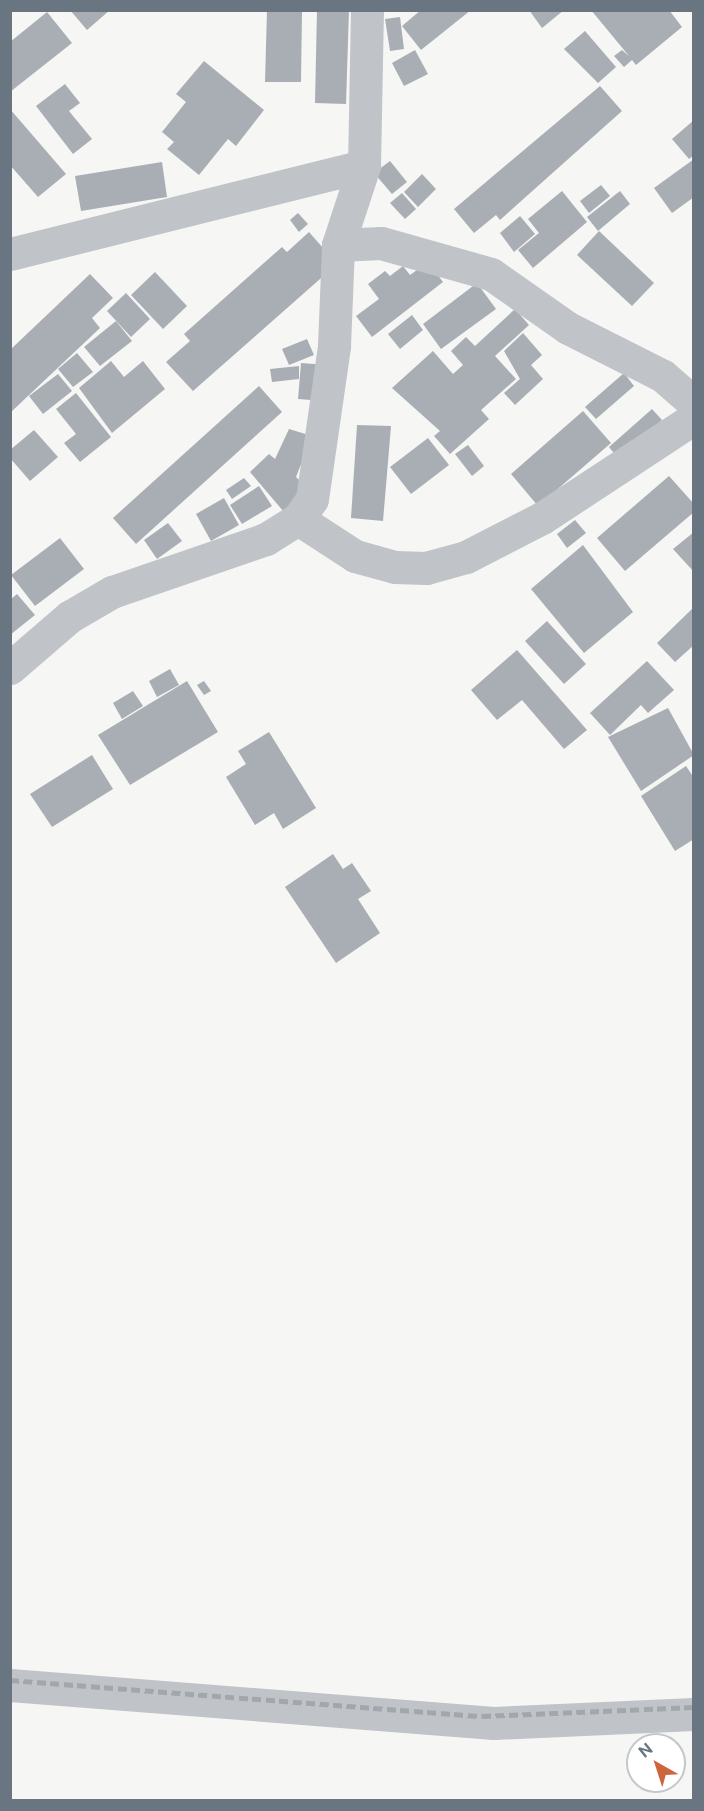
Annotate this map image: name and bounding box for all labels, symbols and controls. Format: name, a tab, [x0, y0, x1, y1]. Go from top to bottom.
north arrow	[626, 1733, 686, 1793]
text: N	[635, 1739, 656, 1762]

